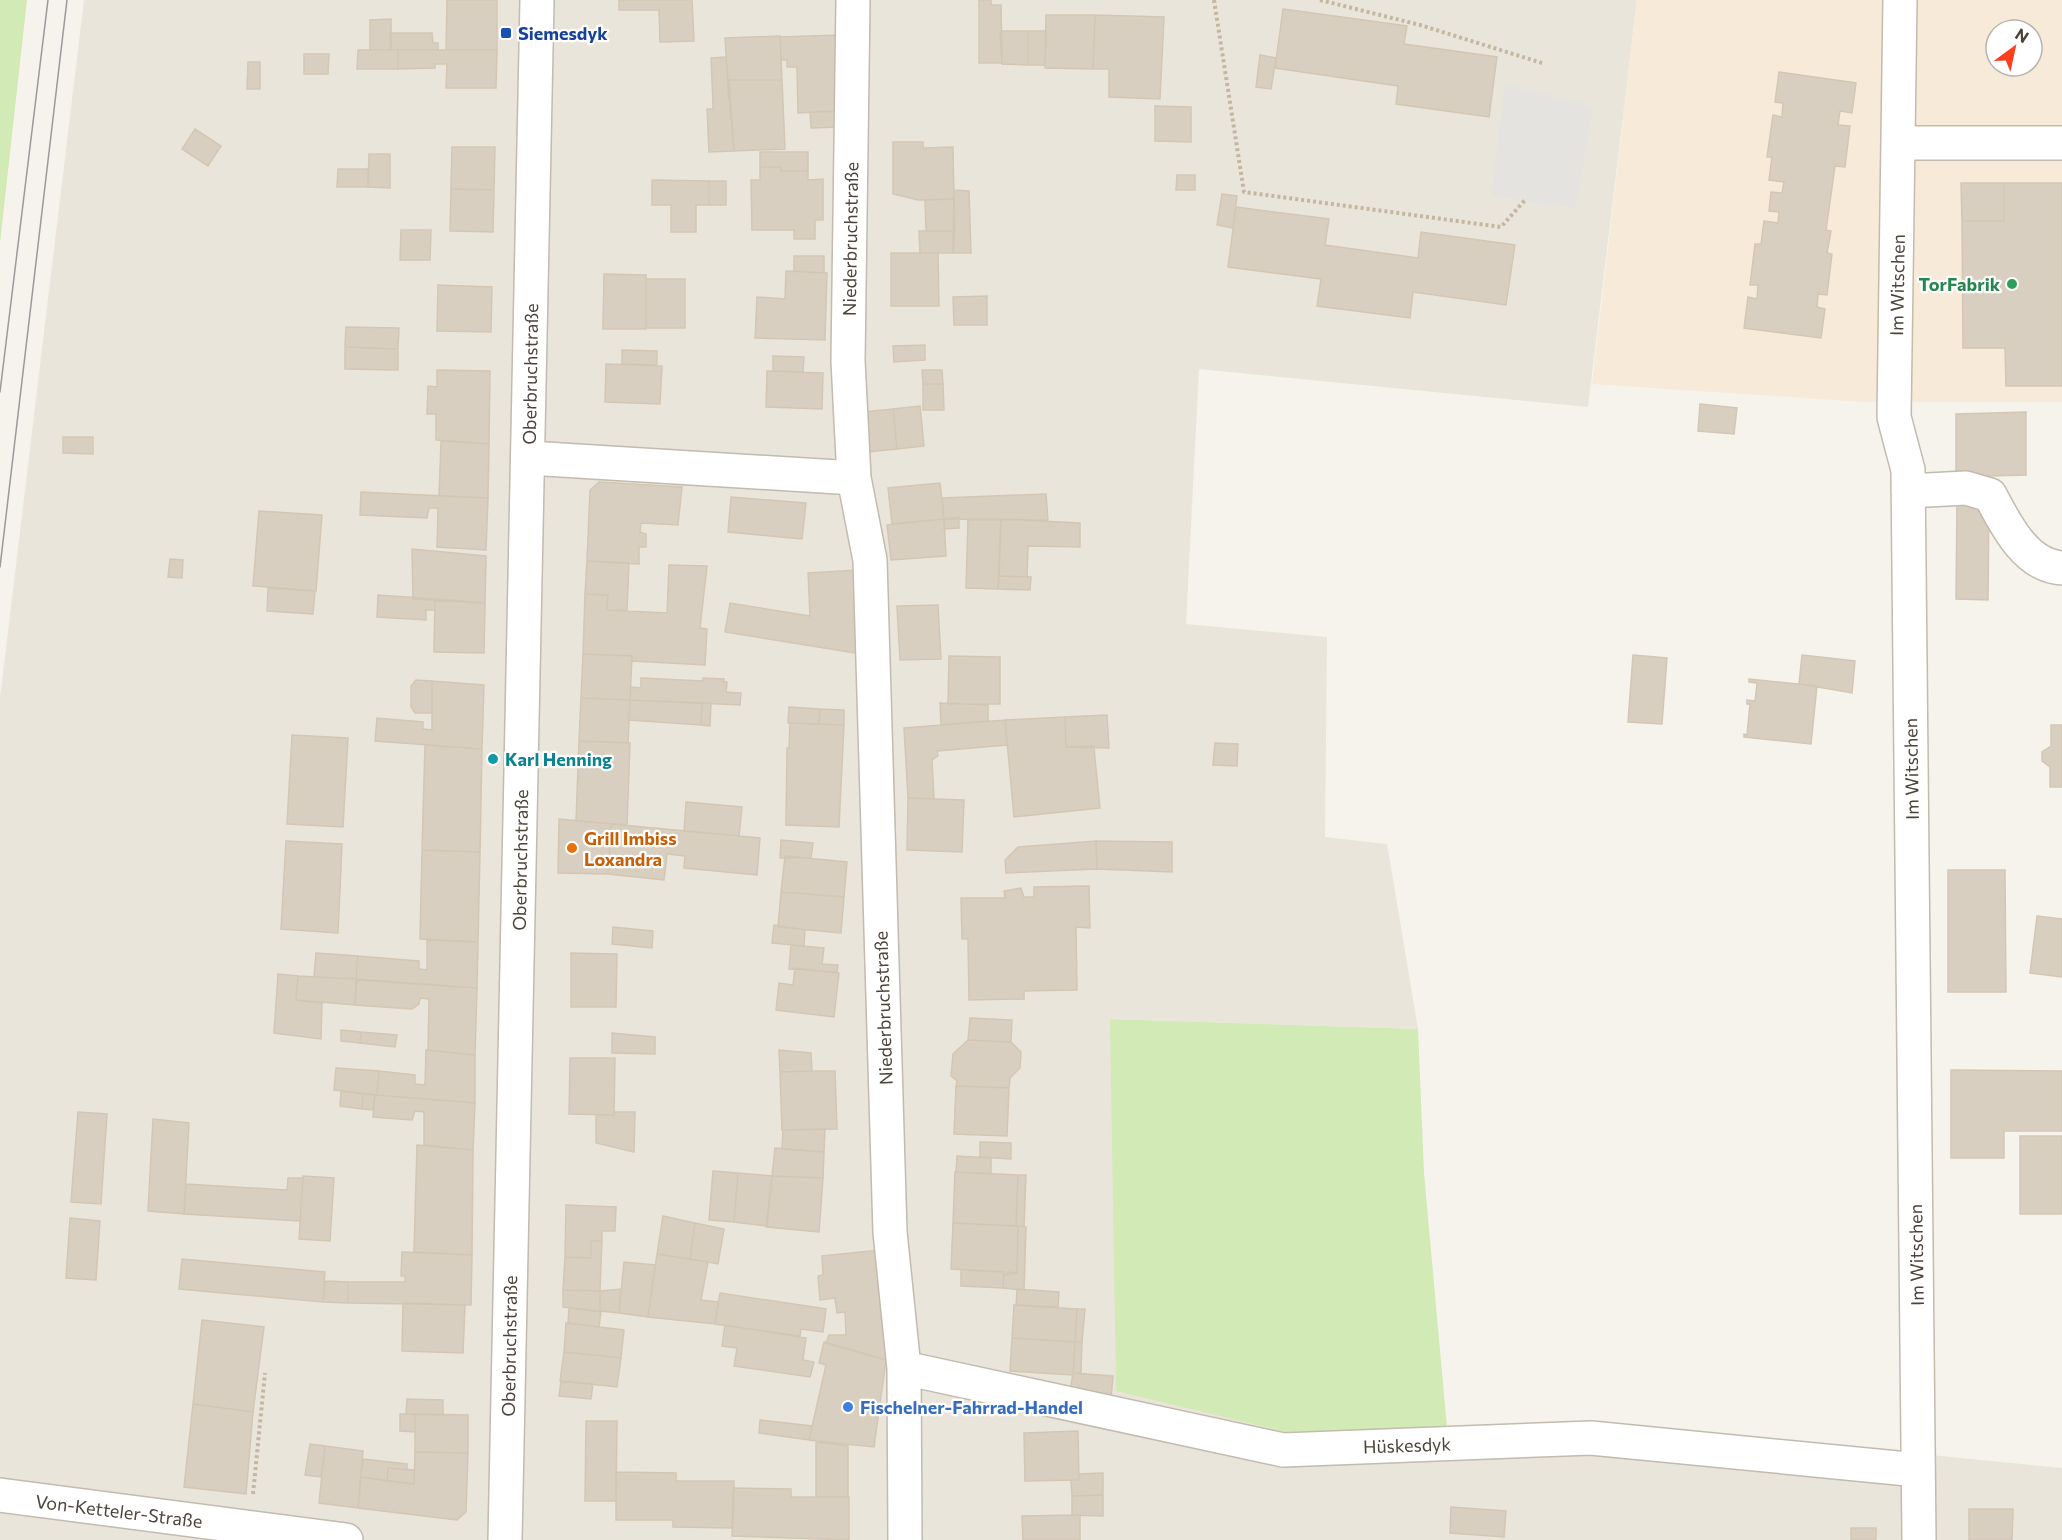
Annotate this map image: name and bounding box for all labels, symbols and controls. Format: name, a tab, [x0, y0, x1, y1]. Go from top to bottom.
north arrow	[1984, 18, 2044, 78]
place label: Siemesdyk	[518, 22, 608, 44]
text: N	[2012, 24, 2033, 46]
marker: Siemesdyk	[499, 26, 513, 40]
street label: Niederbruchstraße	[838, 162, 862, 316]
street label: Im Witschen	[1885, 234, 1909, 336]
place label: TorFabrik	[1919, 273, 2001, 295]
marker: TorFabrik	[2005, 277, 2019, 291]
street label: Oberbruchstraße	[518, 303, 542, 445]
street label: Im Witschen	[1899, 718, 1923, 820]
place label: Karl Henning	[505, 748, 612, 770]
marker: Karl Henning	[486, 752, 500, 766]
street label: Oberbruchstraße	[508, 789, 532, 931]
place label: Grill Imbiss Loxandra	[584, 827, 677, 870]
marker: Grill Imbiss Loxandra	[565, 841, 579, 855]
street label: Niederbruchstraße	[869, 931, 897, 1085]
street label: Im Witschen	[1904, 1204, 1928, 1306]
street label: Oberbruchstraße	[497, 1275, 521, 1417]
place label: Fischelner-Fahrrad-Handel	[860, 1396, 1083, 1418]
marker: Fischelner-Fahrrad-Handel	[841, 1400, 855, 1414]
street label: Hüskesdyk	[1363, 1432, 1452, 1458]
street label: Von-Ketteler-Straße	[34, 1490, 204, 1532]

